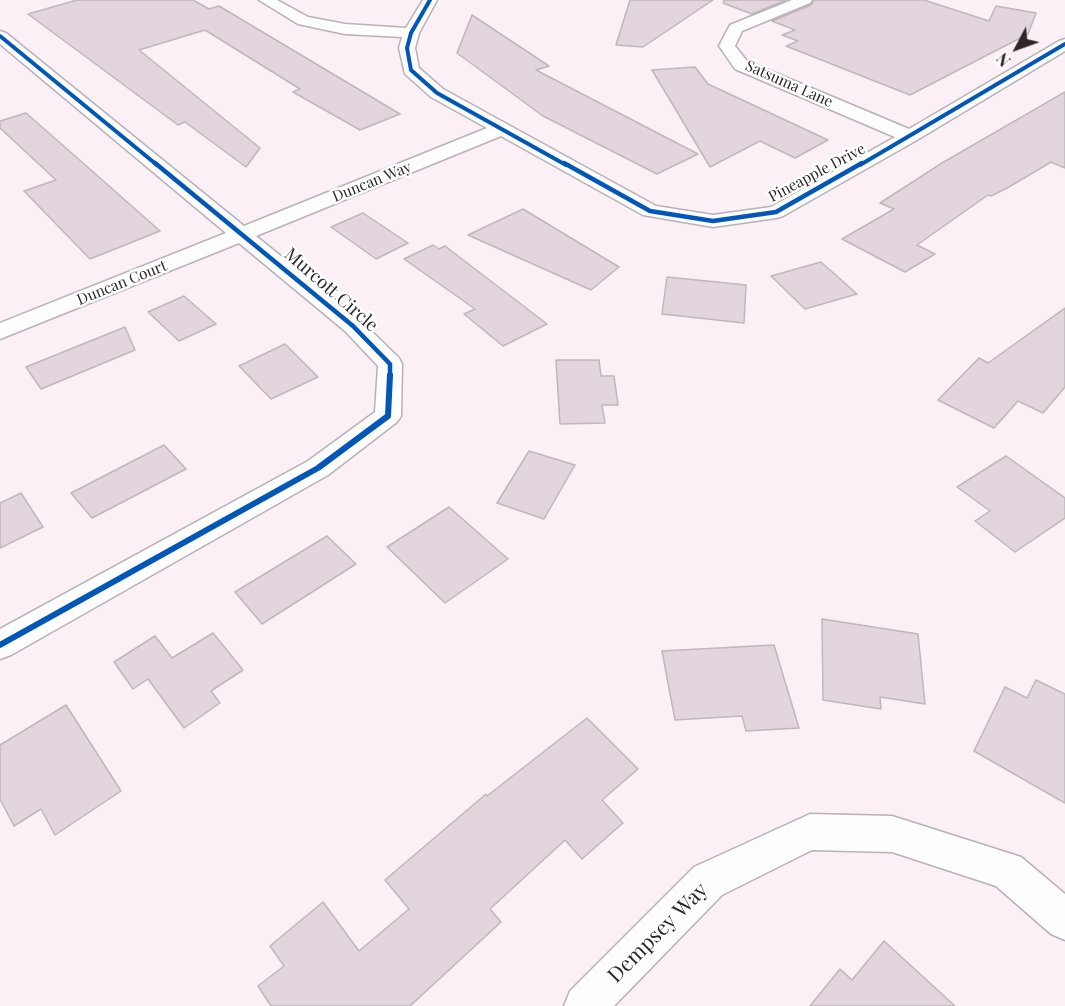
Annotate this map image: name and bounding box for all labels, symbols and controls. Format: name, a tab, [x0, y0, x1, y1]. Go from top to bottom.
north arrow	[987, 18, 1047, 78]
text: N	[991, 49, 1015, 71]
street label: Satsuma Lane	[743, 57, 835, 111]
street label: Pineapple Drive	[766, 140, 868, 206]
street label: Duncan Way	[330, 158, 414, 206]
street label: Murcott Circle	[280, 244, 382, 336]
street label: Duncan Court	[74, 257, 170, 309]
street label: Dempsey Way	[603, 878, 713, 988]

